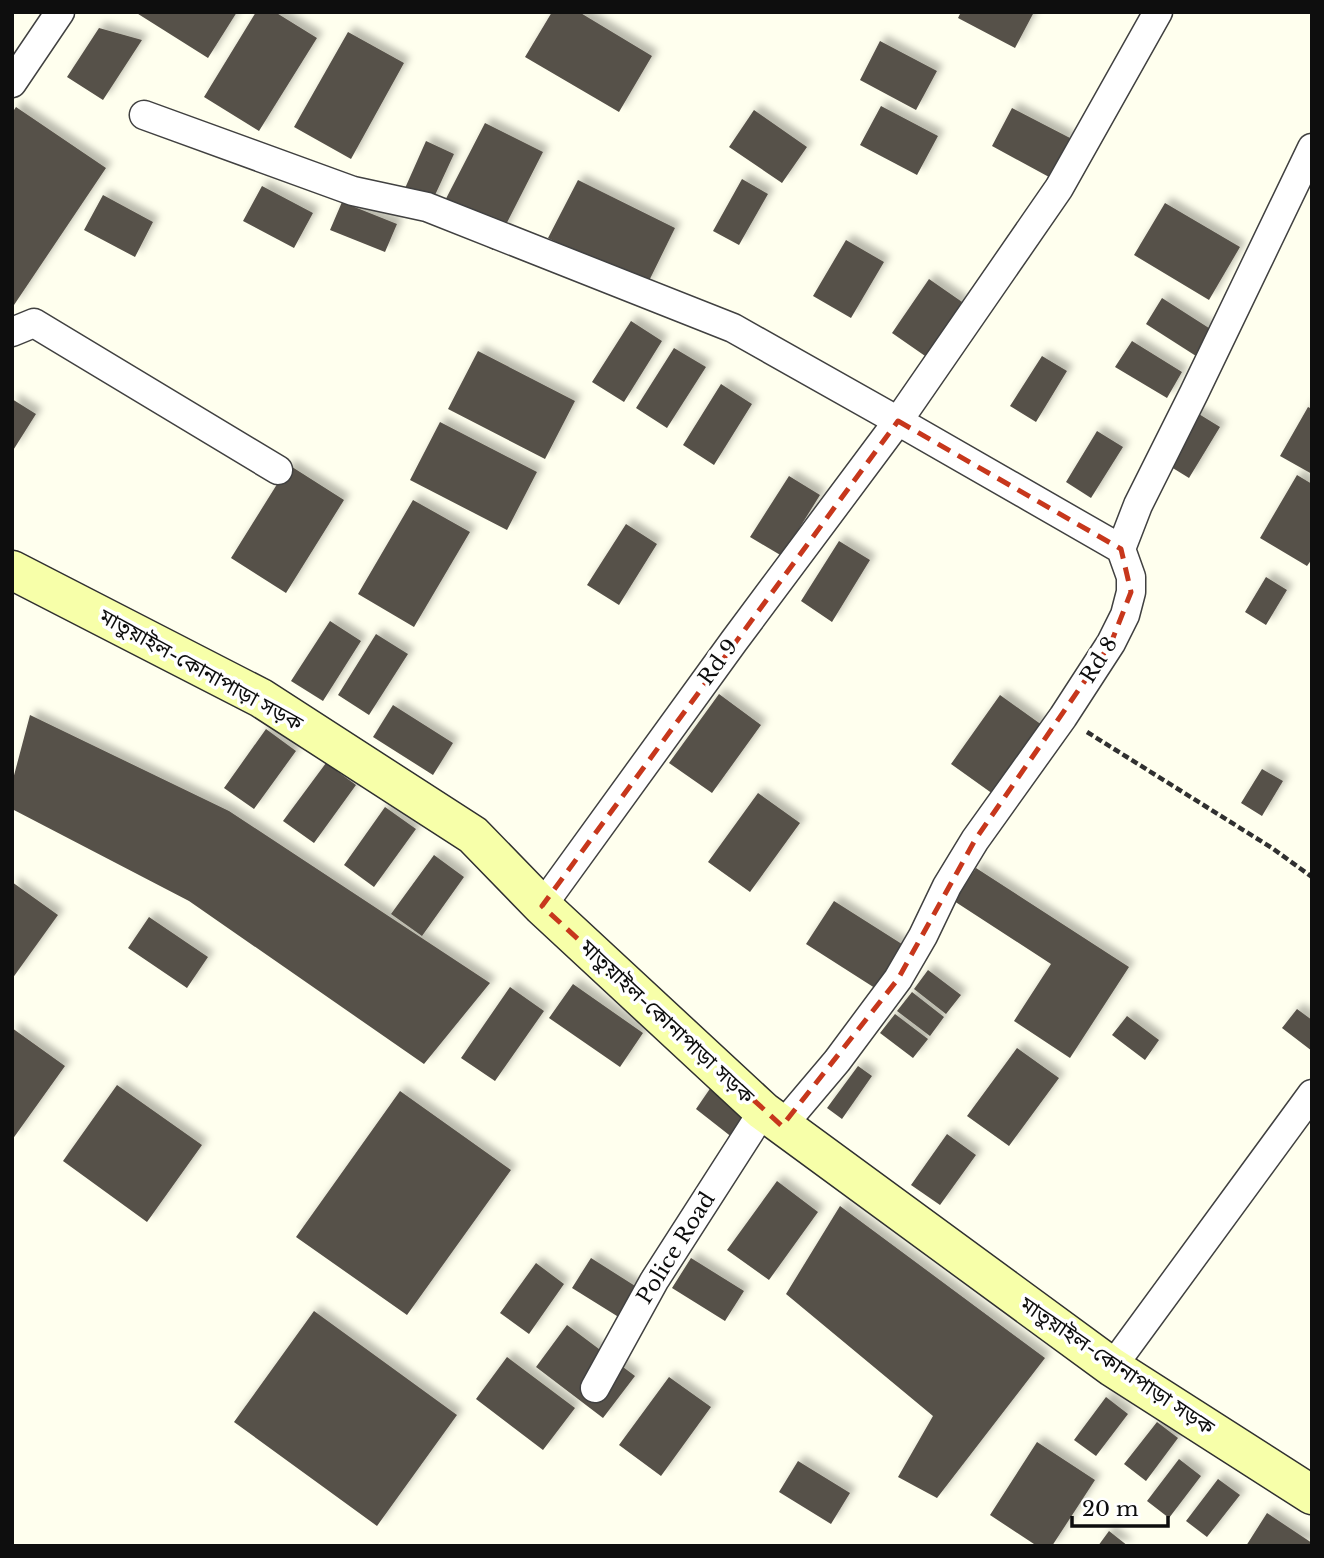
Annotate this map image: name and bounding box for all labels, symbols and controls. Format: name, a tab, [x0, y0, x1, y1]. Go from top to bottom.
street label: মাতুয়াইল-কোনাপাড়া সড়ক	[94, 603, 308, 737]
street label: Rd 8	[1075, 632, 1123, 688]
street label: Rd 9	[693, 634, 743, 690]
street label: মাতুয়াইল-কোনাপাড়া সড়ক	[574, 934, 760, 1110]
street label: Police Road	[631, 1187, 721, 1309]
street label: মাতুয়াইল-কোনাপাড়া সড়ক	[1014, 1291, 1220, 1441]
scale bar	[1072, 1484, 1168, 1528]
text: 20 m	[1082, 1496, 1139, 1522]

